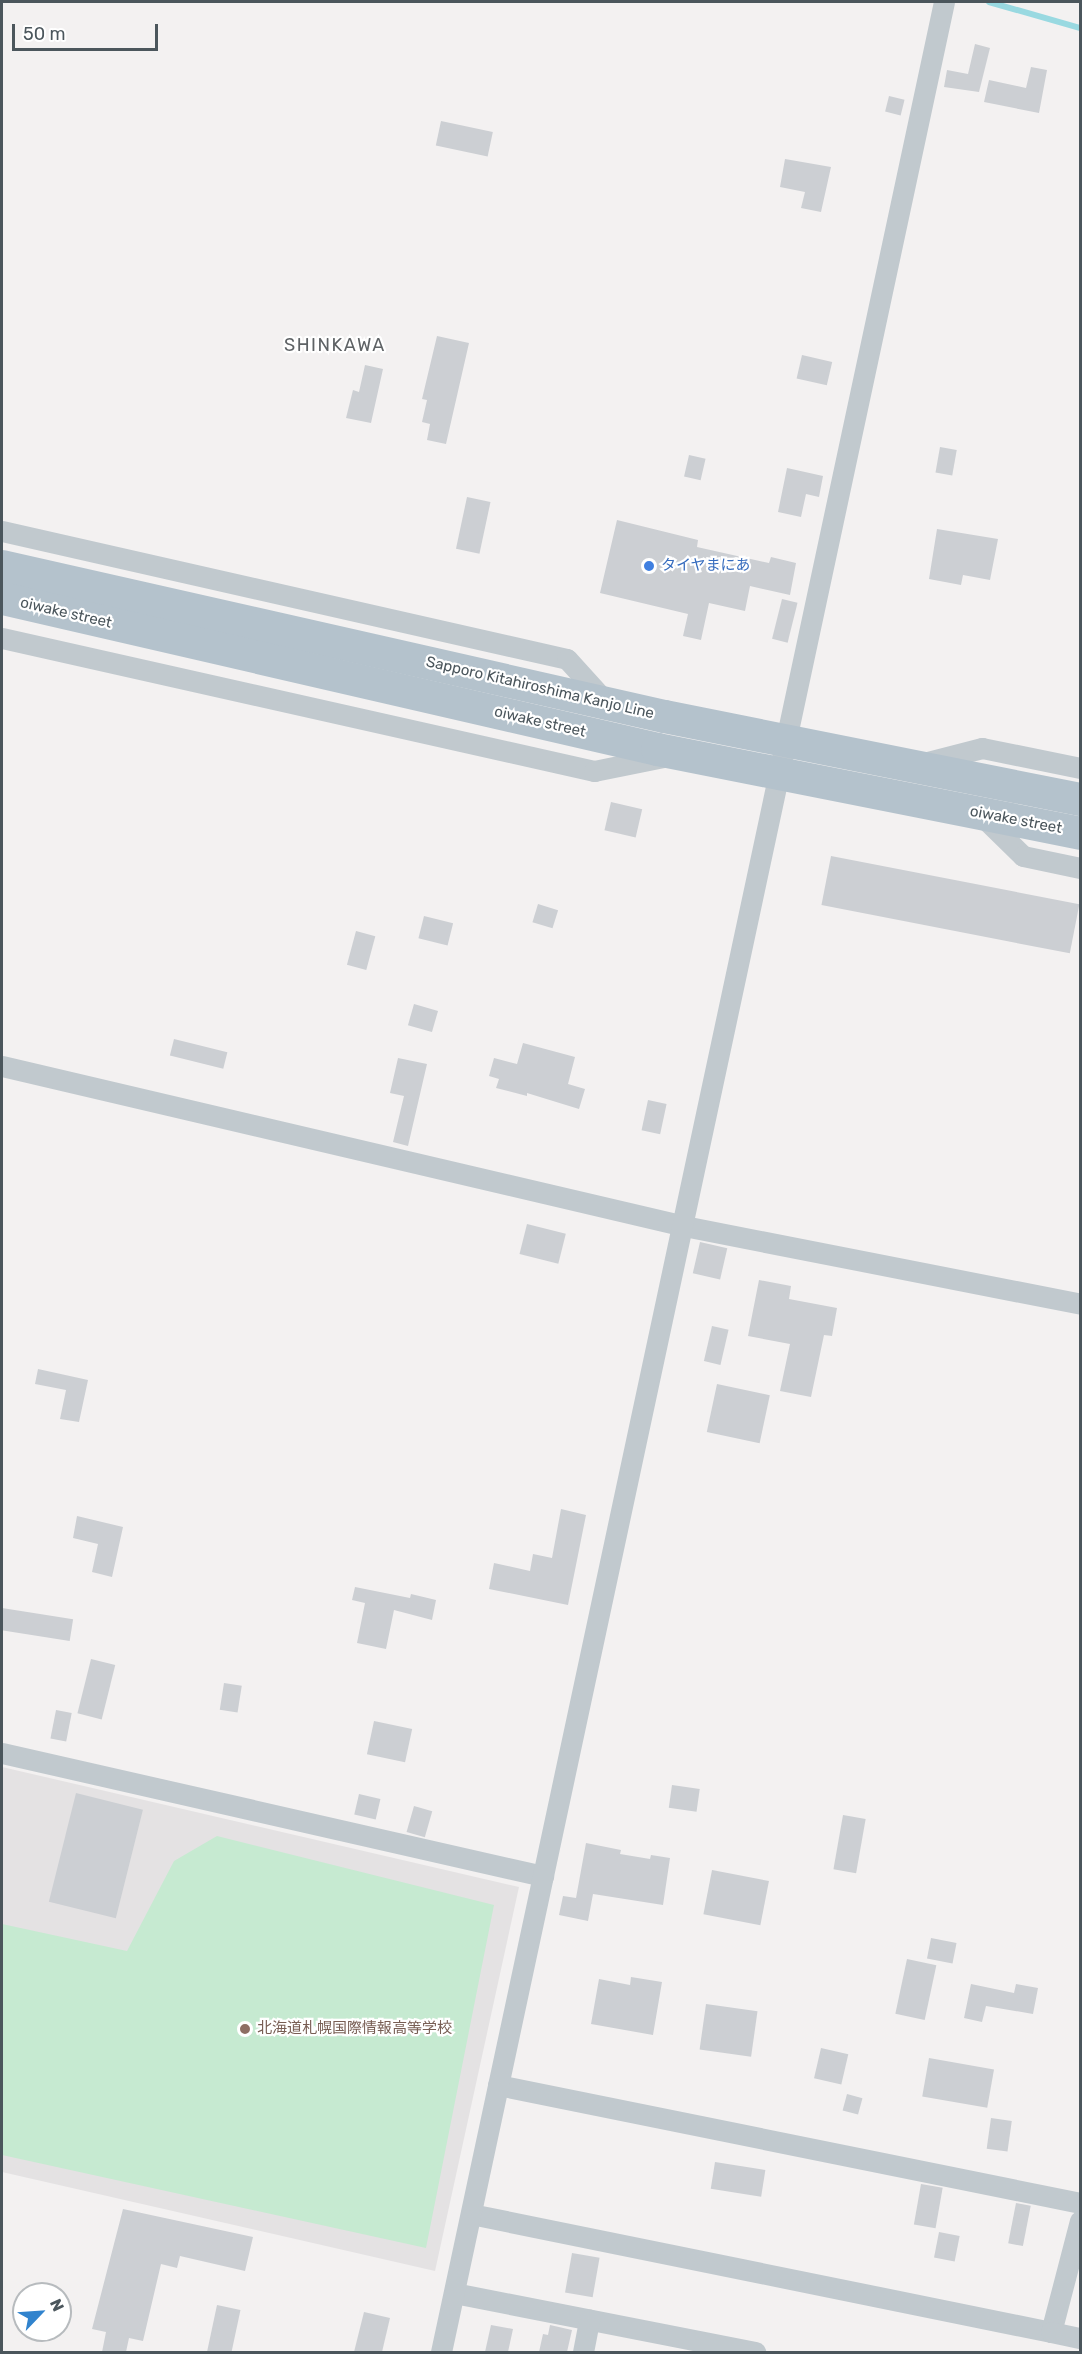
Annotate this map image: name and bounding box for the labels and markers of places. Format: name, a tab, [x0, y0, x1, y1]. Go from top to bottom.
place label: タイヤまにあ	[661, 557, 751, 575]
marker: タイヤまにあ	[642, 559, 656, 573]
place label: 北海道札幌国際情報高等学校	[257, 2020, 452, 2038]
marker: 北海道札幌国際情報高等学校	[238, 2022, 252, 2036]

